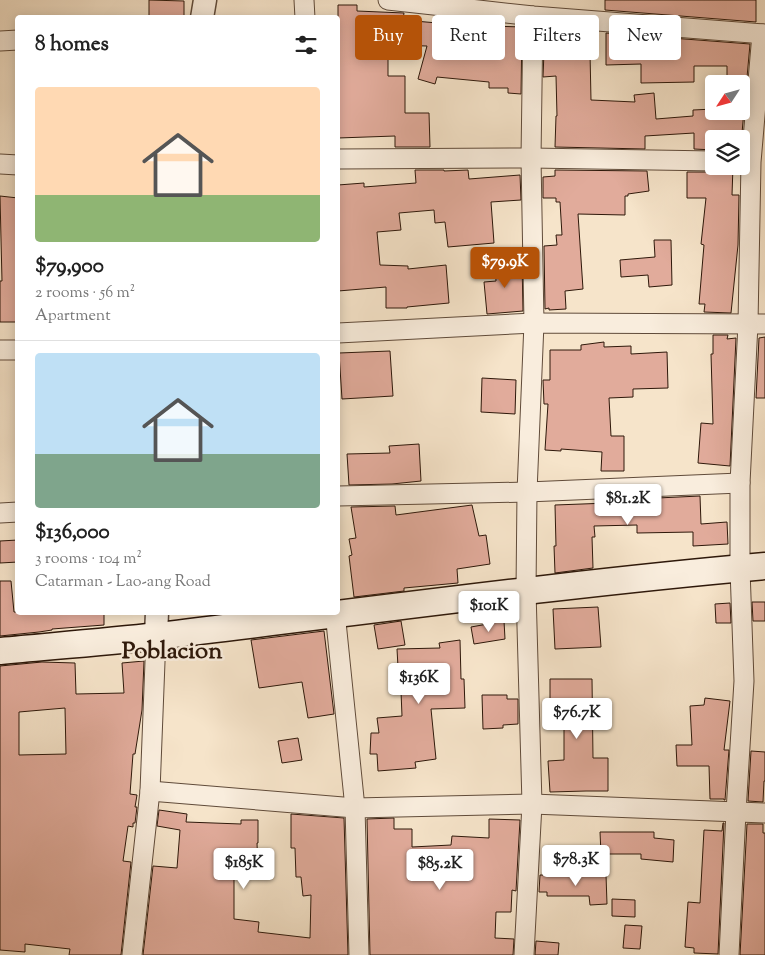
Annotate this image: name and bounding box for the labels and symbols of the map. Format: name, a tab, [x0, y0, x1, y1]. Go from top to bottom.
north arrow	[705, 75, 750, 120]
pin: $79.9K	[464, 246, 546, 289]
pin: $81.2K	[587, 484, 669, 526]
pin: $101K	[454, 590, 524, 633]
district label: Poblacion	[122, 635, 223, 669]
pin: $136K	[384, 662, 454, 705]
pin: $76.7K	[536, 698, 618, 740]
pin: $78.3K	[535, 844, 617, 887]
pin: $185K	[209, 848, 279, 890]
pin: $85.2K	[399, 848, 481, 891]

